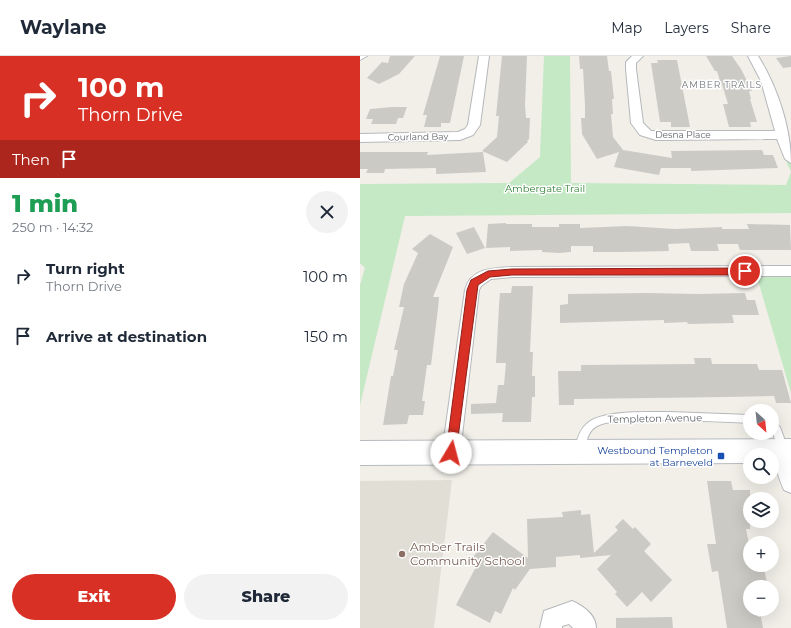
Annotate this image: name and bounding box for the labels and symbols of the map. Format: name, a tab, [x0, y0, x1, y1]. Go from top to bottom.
district label: AMBER TRAILS	[682, 79, 762, 90]
street label: Desna Place	[655, 129, 711, 140]
street label: Courland Bay	[388, 130, 448, 143]
park label: Ambergate Trail	[505, 182, 585, 195]
pin	[728, 254, 762, 288]
north arrow	[743, 404, 779, 440]
street label: Templeton Avenue	[608, 411, 702, 426]
position arrow	[430, 432, 472, 474]
place label: Westbound Templeton at Barneveld	[597, 444, 713, 469]
marker: Westbound Templeton at Barneveld	[716, 451, 726, 461]
place label: Amber Trails Community School	[410, 539, 525, 568]
marker: Amber Trails Community School	[397, 549, 407, 559]

